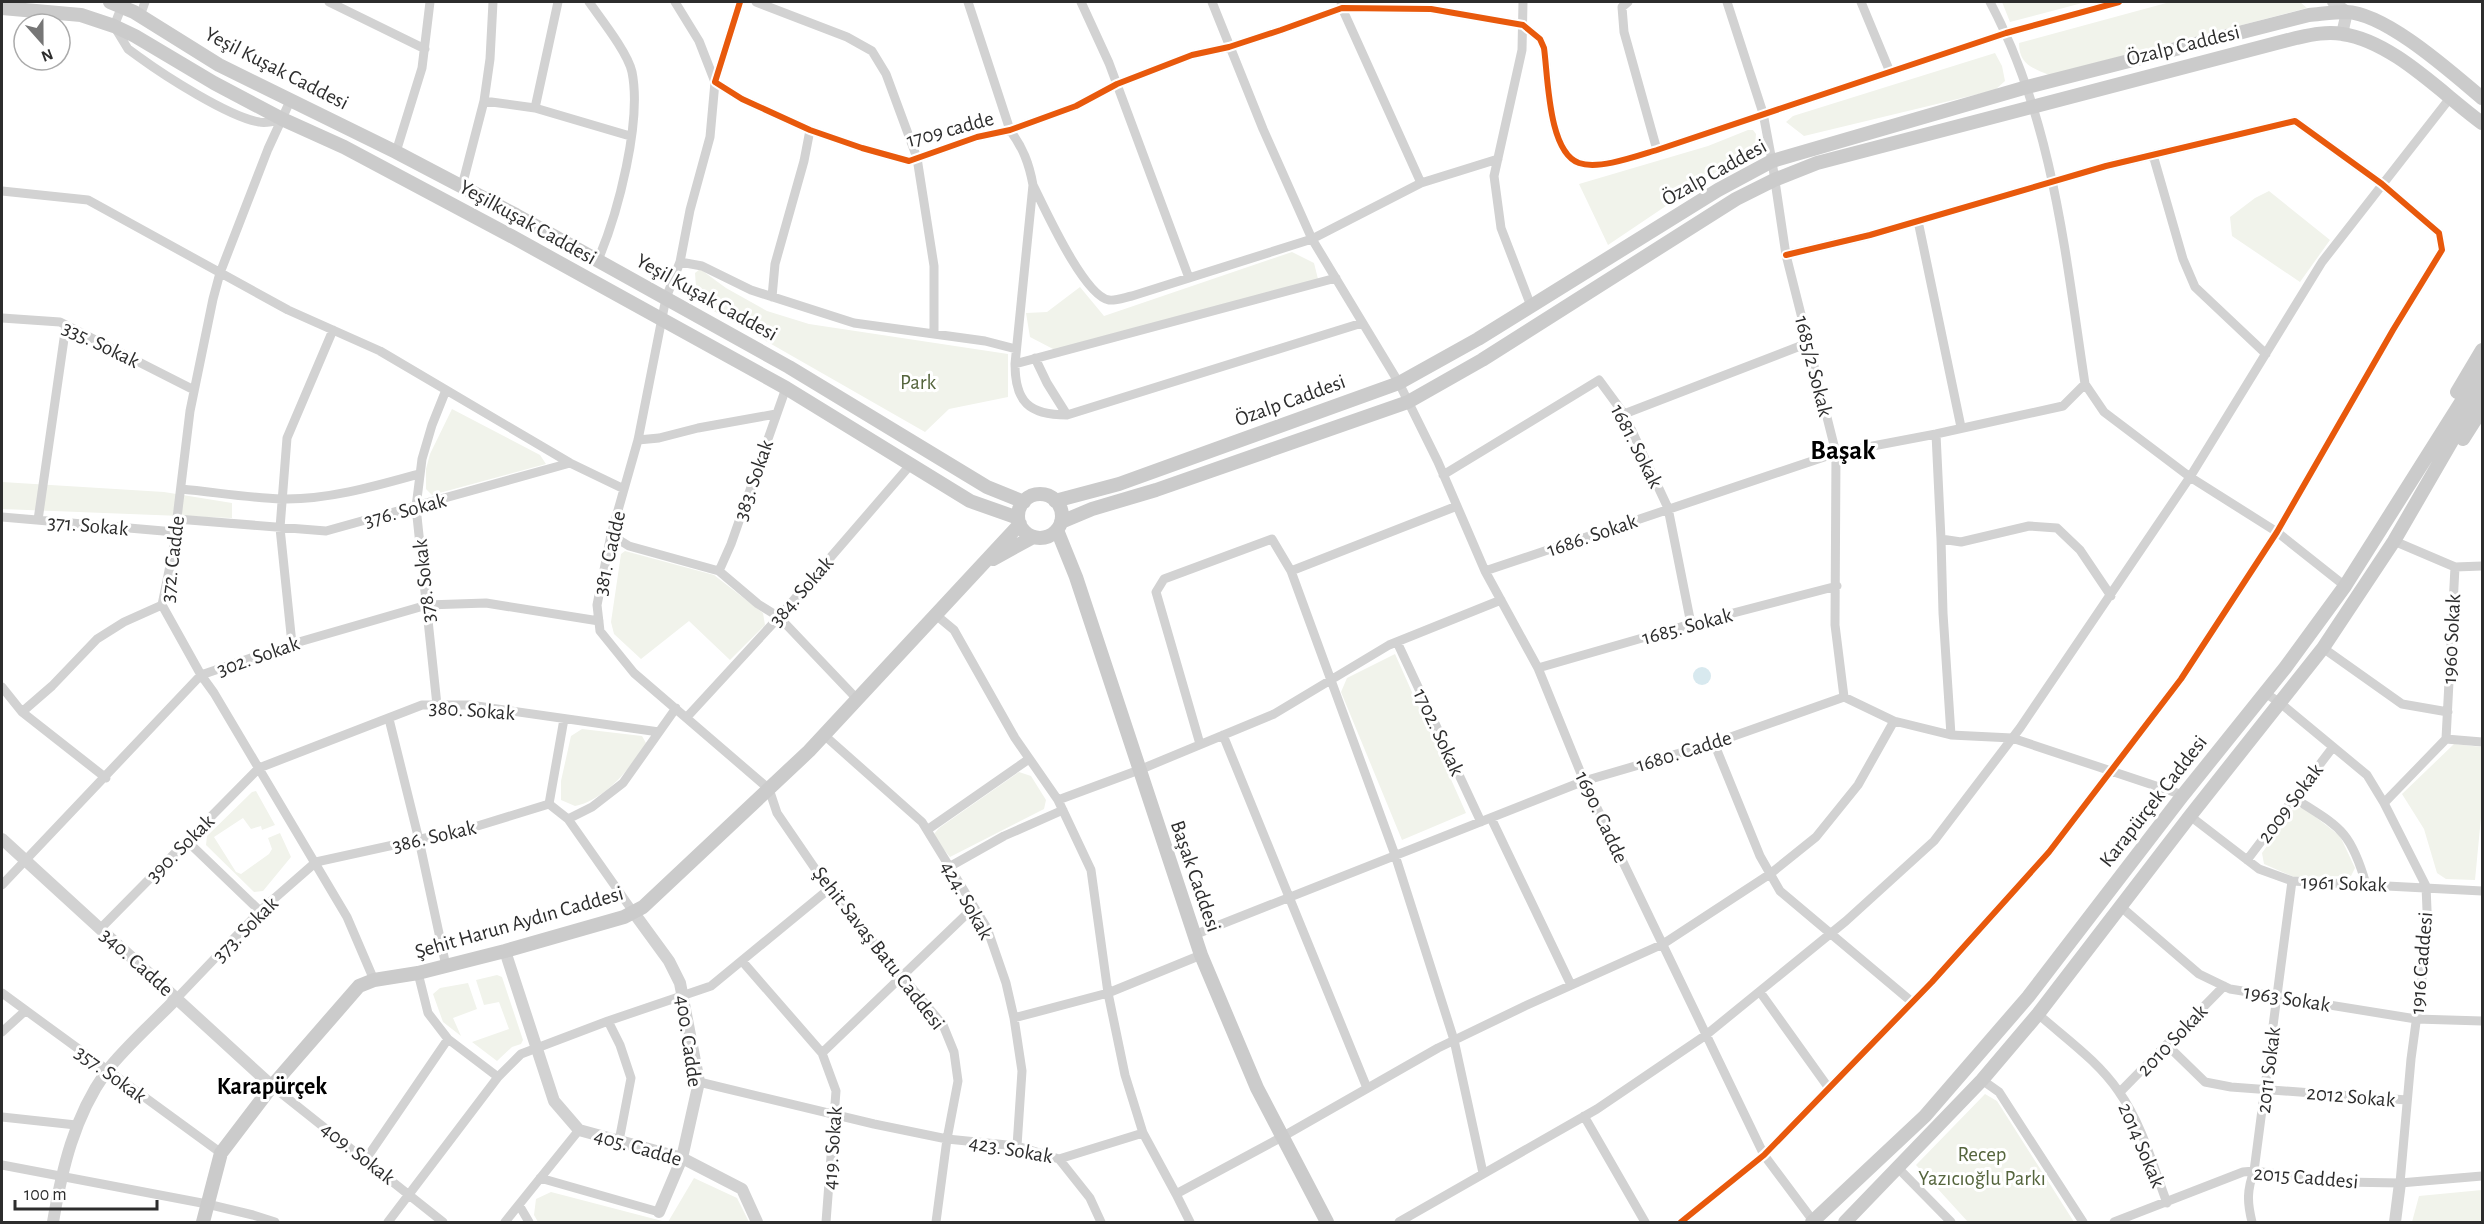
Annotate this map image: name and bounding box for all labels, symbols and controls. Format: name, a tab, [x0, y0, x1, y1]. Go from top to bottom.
north arrow	[12, 12, 72, 72]
street label: Özalp Caddesi	[2124, 20, 2242, 70]
street label: Yeşil Kuşak Caddesi	[202, 23, 352, 114]
text: N	[39, 46, 55, 65]
street label: 1709 cadde	[904, 108, 996, 151]
street label: Özalp Caddesi	[1658, 134, 1770, 210]
street label: Yeşilkuşak Caddesi	[456, 176, 600, 269]
street label: Yeşil Kuşak Caddesi	[632, 250, 781, 345]
street label: 1685/2 Sokak	[1791, 314, 1836, 419]
street label: 335. Sokak	[59, 317, 143, 372]
street label: Özalp Caddesi	[1232, 370, 1348, 430]
park label: Park	[900, 372, 937, 393]
street label: 1681. Sokak	[1607, 401, 1667, 492]
street label: 383. Sokak	[730, 437, 777, 523]
district label: Başak	[1810, 437, 1876, 464]
street label: 376. Sokak	[362, 489, 449, 531]
street label: 381. Cadde	[590, 509, 629, 597]
street label: 1686. Sokak	[1545, 510, 1640, 561]
street label: 371. Sokak	[47, 512, 130, 540]
street label: 372. Cadde	[157, 514, 188, 604]
street label: 378. Sokak	[410, 538, 439, 624]
street label: 384. Sokak	[765, 552, 838, 630]
street label: 1960 Sokak	[2439, 593, 2464, 684]
street label: 1685. Sokak	[1640, 604, 1735, 649]
street label: 302. Sokak	[214, 632, 303, 680]
street label: 1702. Sokak	[1409, 686, 1468, 779]
street label: 380. Sokak	[428, 697, 516, 724]
street label: 1680. Cadde	[1634, 727, 1734, 776]
street label: Karapürçek Caddesi	[2096, 732, 2211, 871]
street label: 2009 Sokak	[2254, 759, 2327, 847]
street label: 1690. Cadde	[1571, 768, 1632, 866]
street label: 390. Sokak	[142, 810, 219, 886]
street label: 386. Sokak	[390, 817, 478, 856]
street label: Başak Caddesi	[1167, 818, 1224, 935]
street label: 424. Sokak	[936, 857, 997, 943]
street label: Şehit Savaş Batu Caddesi	[809, 863, 949, 1034]
street label: 1961 Sokak	[2301, 872, 2388, 896]
street label: Şehit Harun Aydın Caddesi	[412, 883, 626, 962]
street label: 373. Sokak	[209, 892, 282, 966]
street label: 1916 Caddesi	[2407, 911, 2436, 1015]
street label: 340. Cadde	[96, 924, 177, 1000]
street label: 1963 Sokak	[2242, 981, 2332, 1016]
street label: 400. Cadde	[672, 994, 705, 1088]
street label: 2010 Sokak	[2133, 1000, 2212, 1080]
street label: 2011 Sokak	[2253, 1025, 2284, 1114]
street label: 357. Sokak	[71, 1042, 151, 1107]
district label: Karapürçek	[217, 1075, 327, 1099]
street label: 2012 Sokak	[2306, 1082, 2397, 1111]
street label: 2014 Sokak	[2114, 1100, 2169, 1191]
street label: 419. Sokak	[819, 1105, 846, 1191]
street label: 409. Sokak	[317, 1118, 399, 1189]
street label: 405. Cadde	[592, 1125, 684, 1170]
street label: 423. Sokak	[967, 1132, 1055, 1167]
park label: Recep Yazıcıoğlu Parkı	[1918, 1144, 2046, 1189]
street label: 2015 Caddesi	[2253, 1162, 2359, 1193]
scale bar	[15, 1173, 158, 1211]
text: 100 m	[24, 1186, 67, 1204]

